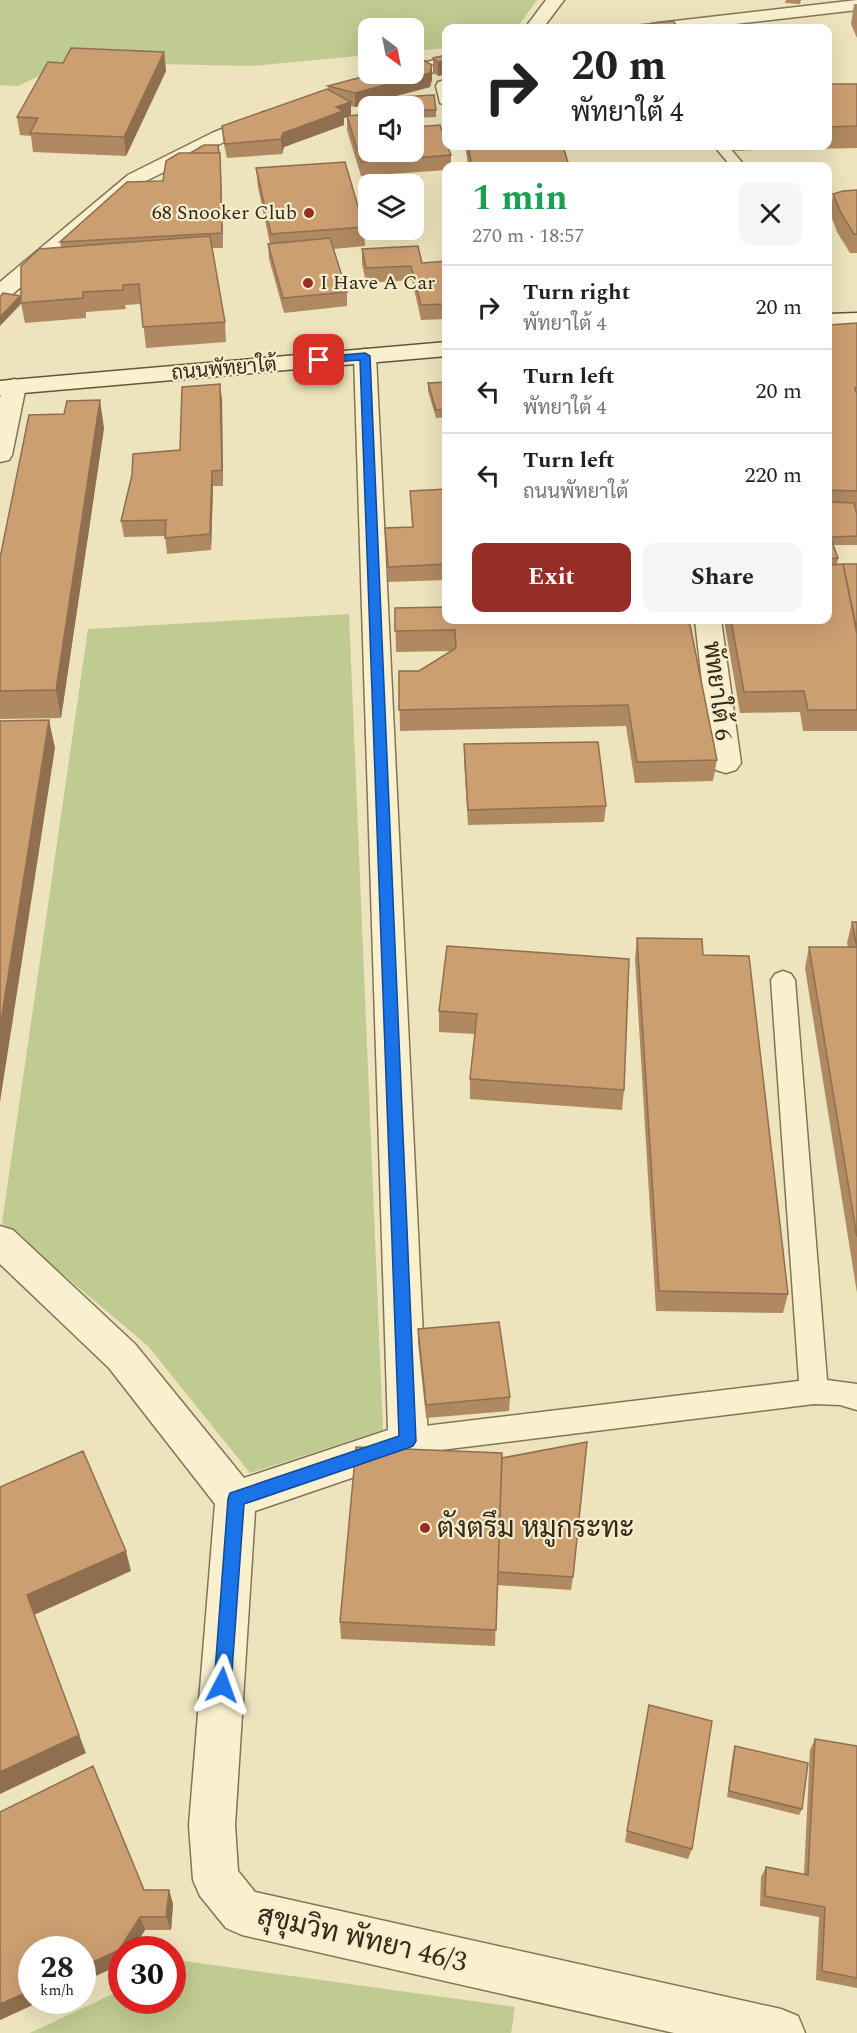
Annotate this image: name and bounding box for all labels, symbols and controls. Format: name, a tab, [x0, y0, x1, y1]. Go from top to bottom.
north arrow	[358, 18, 424, 84]
map controls	[358, 18, 424, 240]
text: 20 m	[571, 35, 666, 98]
icon: right	[472, 48, 550, 126]
text: พัทยาใต้ 4	[571, 92, 684, 134]
button: sound	[358, 96, 424, 162]
text: 1 min	[472, 171, 568, 226]
button: layers	[358, 174, 424, 240]
button: close	[739, 182, 802, 245]
place label: 68 Snooker Club	[152, 198, 297, 228]
marker: 68 Snooker Club	[302, 206, 316, 220]
text: 270 m · 18:57	[472, 221, 584, 251]
place label: I Have A Car	[320, 268, 435, 298]
marker: I Have A Car	[301, 276, 315, 290]
text: Turn right	[523, 276, 630, 309]
icon: right	[472, 291, 505, 324]
text: 20 m	[756, 291, 802, 324]
text: พัทยาใต้ 4	[523, 309, 606, 339]
pin	[293, 334, 344, 385]
icon: arrive	[302, 343, 335, 376]
street label: ถนนพัทยาใต้	[170, 349, 279, 389]
text: Turn left	[523, 360, 615, 393]
icon: left	[472, 375, 505, 408]
text: 20 m	[756, 375, 802, 408]
text: พัทยาใต้ 4	[523, 393, 606, 423]
text: Turn left	[523, 444, 615, 477]
icon: left	[472, 459, 505, 492]
text: 220 m	[745, 459, 802, 492]
text: ถนนพัทยาใต้	[523, 477, 628, 507]
button: Exit	[472, 543, 631, 612]
button: Share	[643, 543, 802, 612]
street label: พัทยาใต้ 6	[693, 639, 741, 743]
place label: ตังตรึม หมูกระทะ	[437, 1507, 634, 1550]
marker: ตังตรึม หมูกระทะ	[418, 1521, 432, 1535]
position arrow	[190, 1653, 254, 1717]
street label: สุขุมวิท พัทยา 46/3	[253, 1894, 471, 1984]
speed limit sign: 30	[108, 1936, 186, 2014]
text: 28	[40, 1945, 74, 1991]
text: km/h	[40, 1979, 74, 2002]

